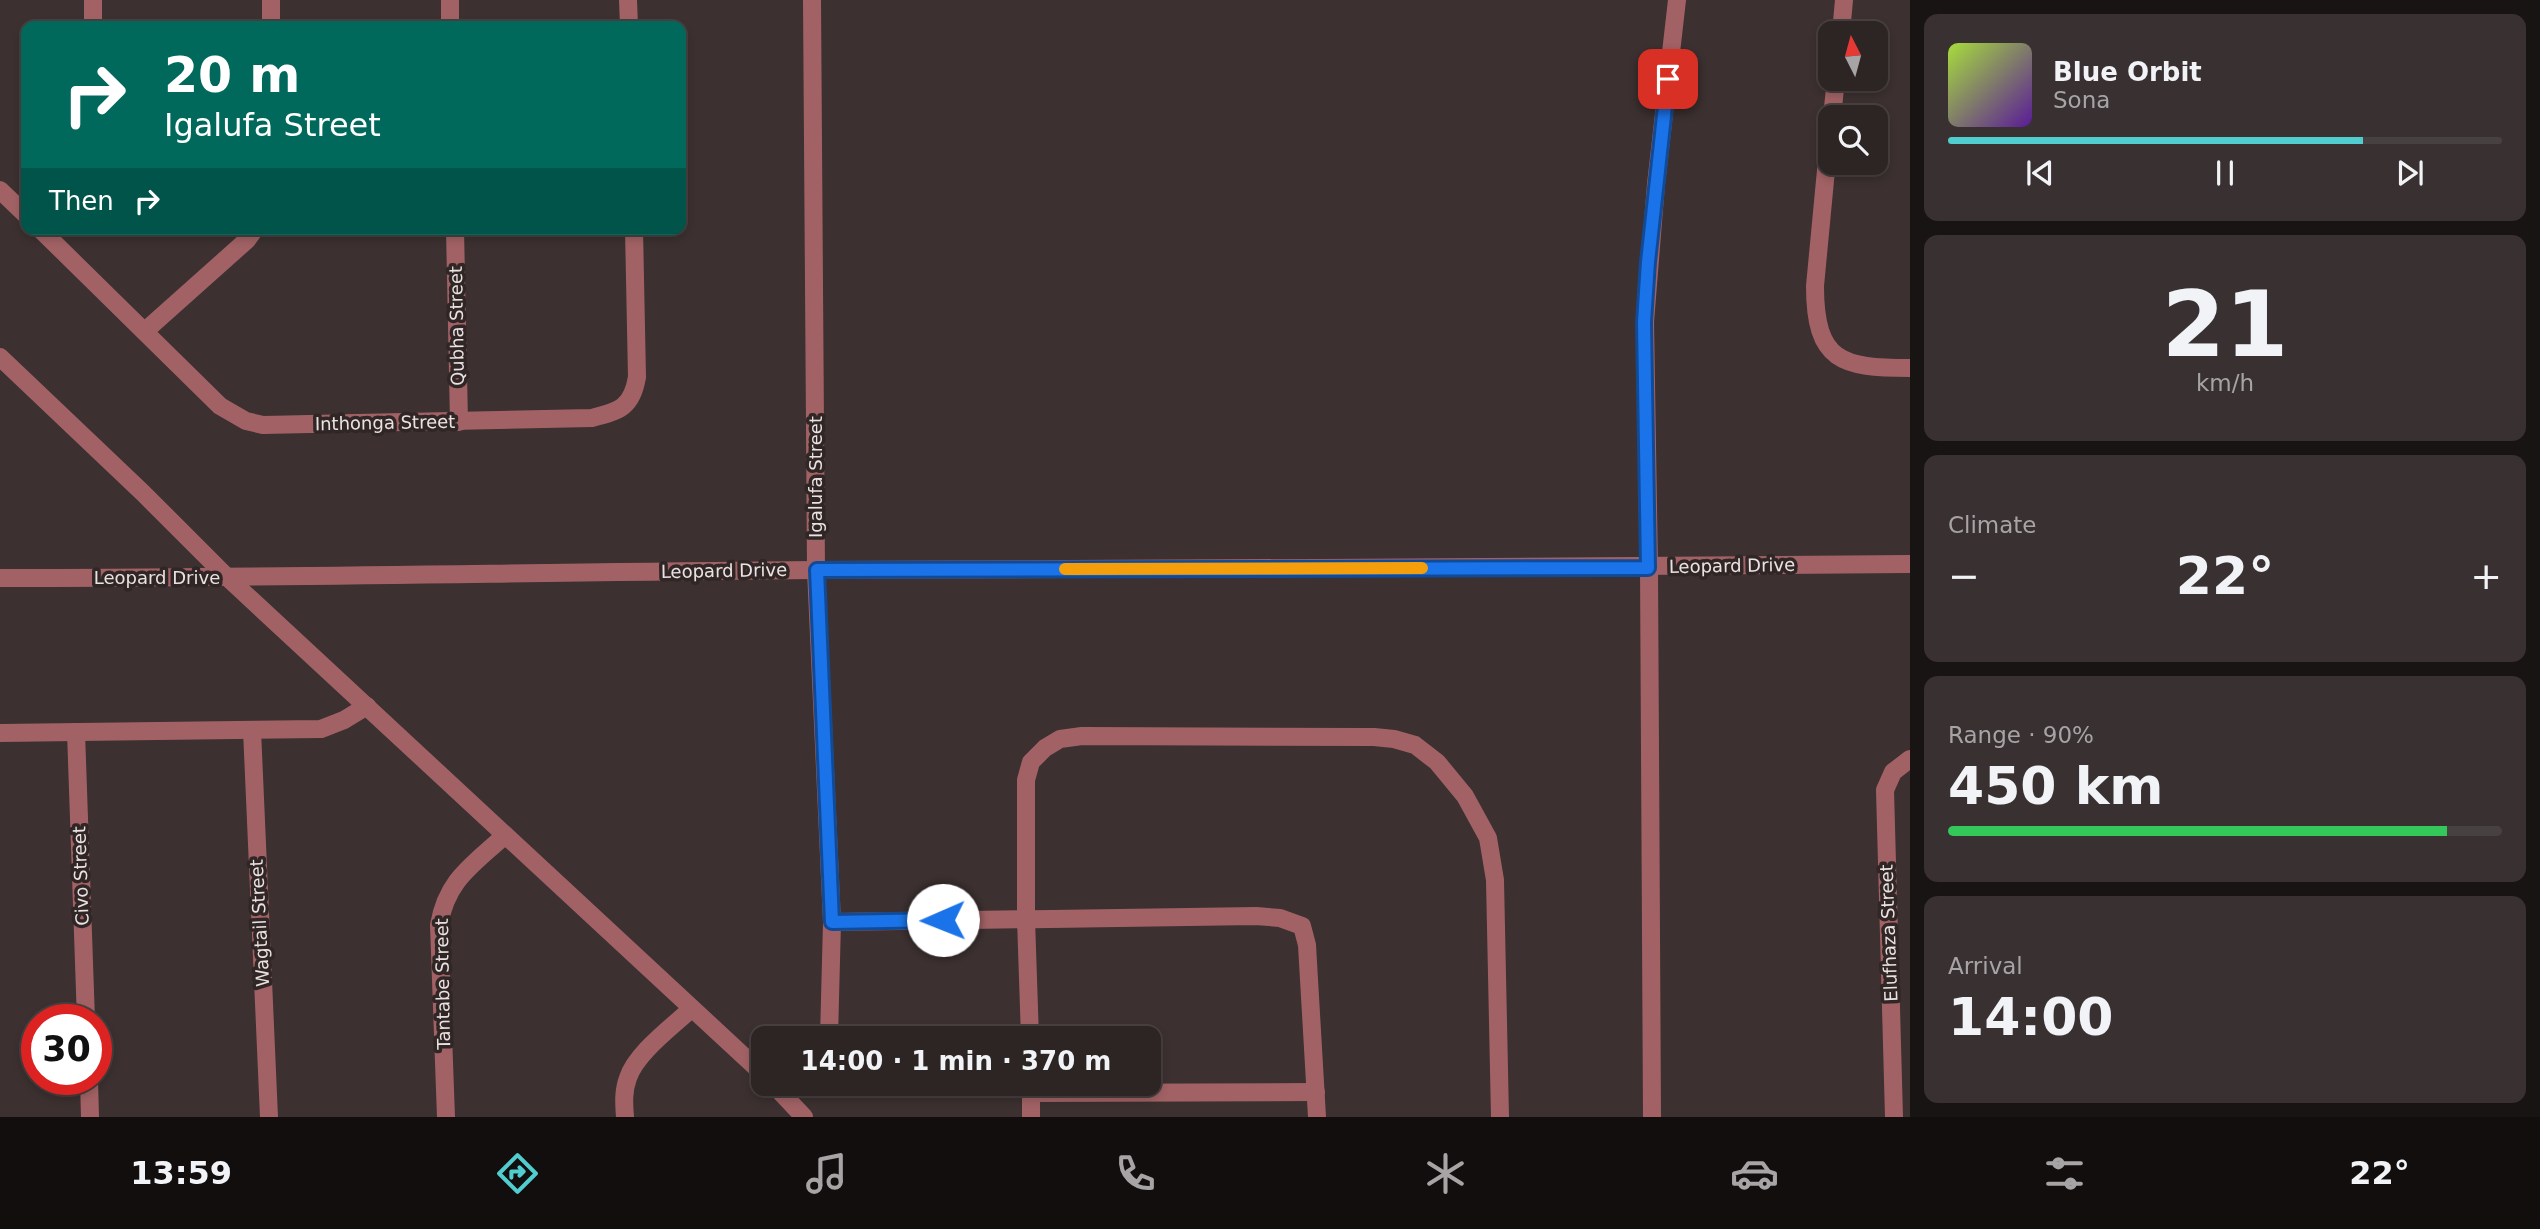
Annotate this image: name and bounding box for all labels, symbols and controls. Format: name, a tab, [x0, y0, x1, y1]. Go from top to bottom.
north arrow	[1818, 21, 1888, 91]
map controls	[1818, 21, 1888, 175]
text: 20 m	[164, 47, 300, 104]
icon: right	[49, 49, 140, 140]
pin	[1638, 49, 1698, 109]
text: Blue Orbit	[2053, 57, 2202, 87]
icon: arrive	[1649, 60, 1687, 98]
text: Sona	[2053, 87, 2110, 113]
button: search	[1818, 105, 1888, 175]
text: Igalufa Street	[164, 106, 381, 144]
icon: previous	[2021, 154, 2059, 192]
icon: pause	[2206, 154, 2244, 192]
icon: next	[2391, 154, 2429, 192]
icon: right	[128, 182, 166, 220]
text: Then	[49, 186, 114, 216]
street label: Qubha Street	[445, 266, 468, 386]
text: 21	[2162, 272, 2288, 377]
text: km/h	[2196, 370, 2254, 396]
street label: Inthonga Street	[315, 411, 455, 434]
street label: Igalufa Street	[805, 416, 826, 538]
text: Climate	[1948, 512, 2037, 538]
text: 22°	[2176, 546, 2274, 606]
street label: Leopard Drive	[1669, 554, 1795, 577]
text: −	[1948, 554, 1980, 598]
text: +	[2470, 554, 2502, 598]
street label: Leopard Drive	[661, 559, 787, 582]
street label: Leopard Drive	[94, 567, 220, 588]
text: Range · 90%	[1948, 722, 2094, 748]
text: 450 km	[1948, 756, 2163, 816]
street label: Civo Street	[68, 826, 93, 926]
street label: Wagtail Street	[246, 859, 273, 987]
street label: Elufhaza Street	[1876, 864, 1901, 1002]
position arrow	[906, 883, 980, 957]
street label: Tantabe Street	[431, 918, 454, 1051]
text: Arrival	[1948, 953, 2023, 979]
text: 14:00	[1948, 987, 2114, 1047]
speed limit sign: 30	[21, 1004, 112, 1095]
text: 14:00 · 1 min · 370 m	[801, 1046, 1111, 1076]
icon: directions	[493, 1149, 542, 1198]
icon: music	[802, 1149, 851, 1198]
icon: phone	[1111, 1149, 1160, 1198]
icon: climate	[1421, 1149, 1470, 1198]
icon: car	[1730, 1149, 1779, 1198]
icon: filters	[2040, 1149, 2089, 1198]
text: 13:59	[130, 1154, 232, 1192]
text: 22°	[2349, 1154, 2410, 1192]

